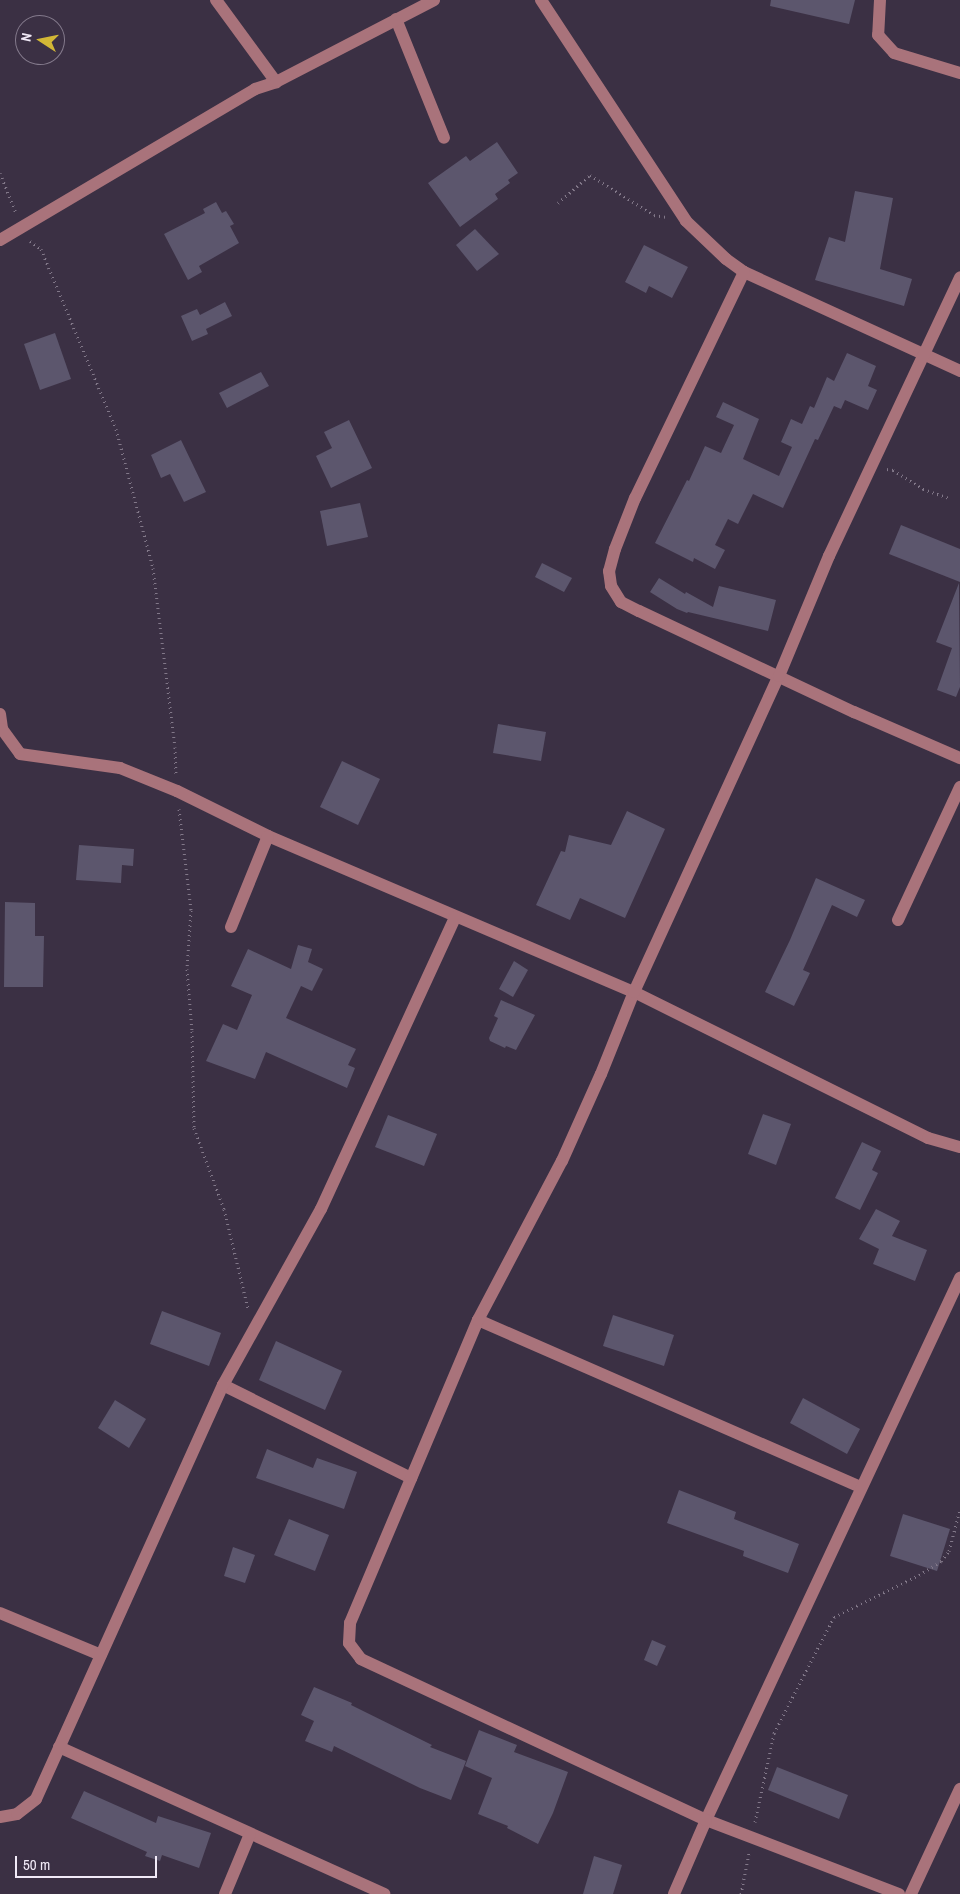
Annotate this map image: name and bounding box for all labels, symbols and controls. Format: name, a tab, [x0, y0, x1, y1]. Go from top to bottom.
north arrow	[15, 15, 65, 65]
text: N	[17, 32, 36, 43]
scale bar	[18, 1846, 160, 1878]
text: 50 m	[23, 1854, 50, 1875]

